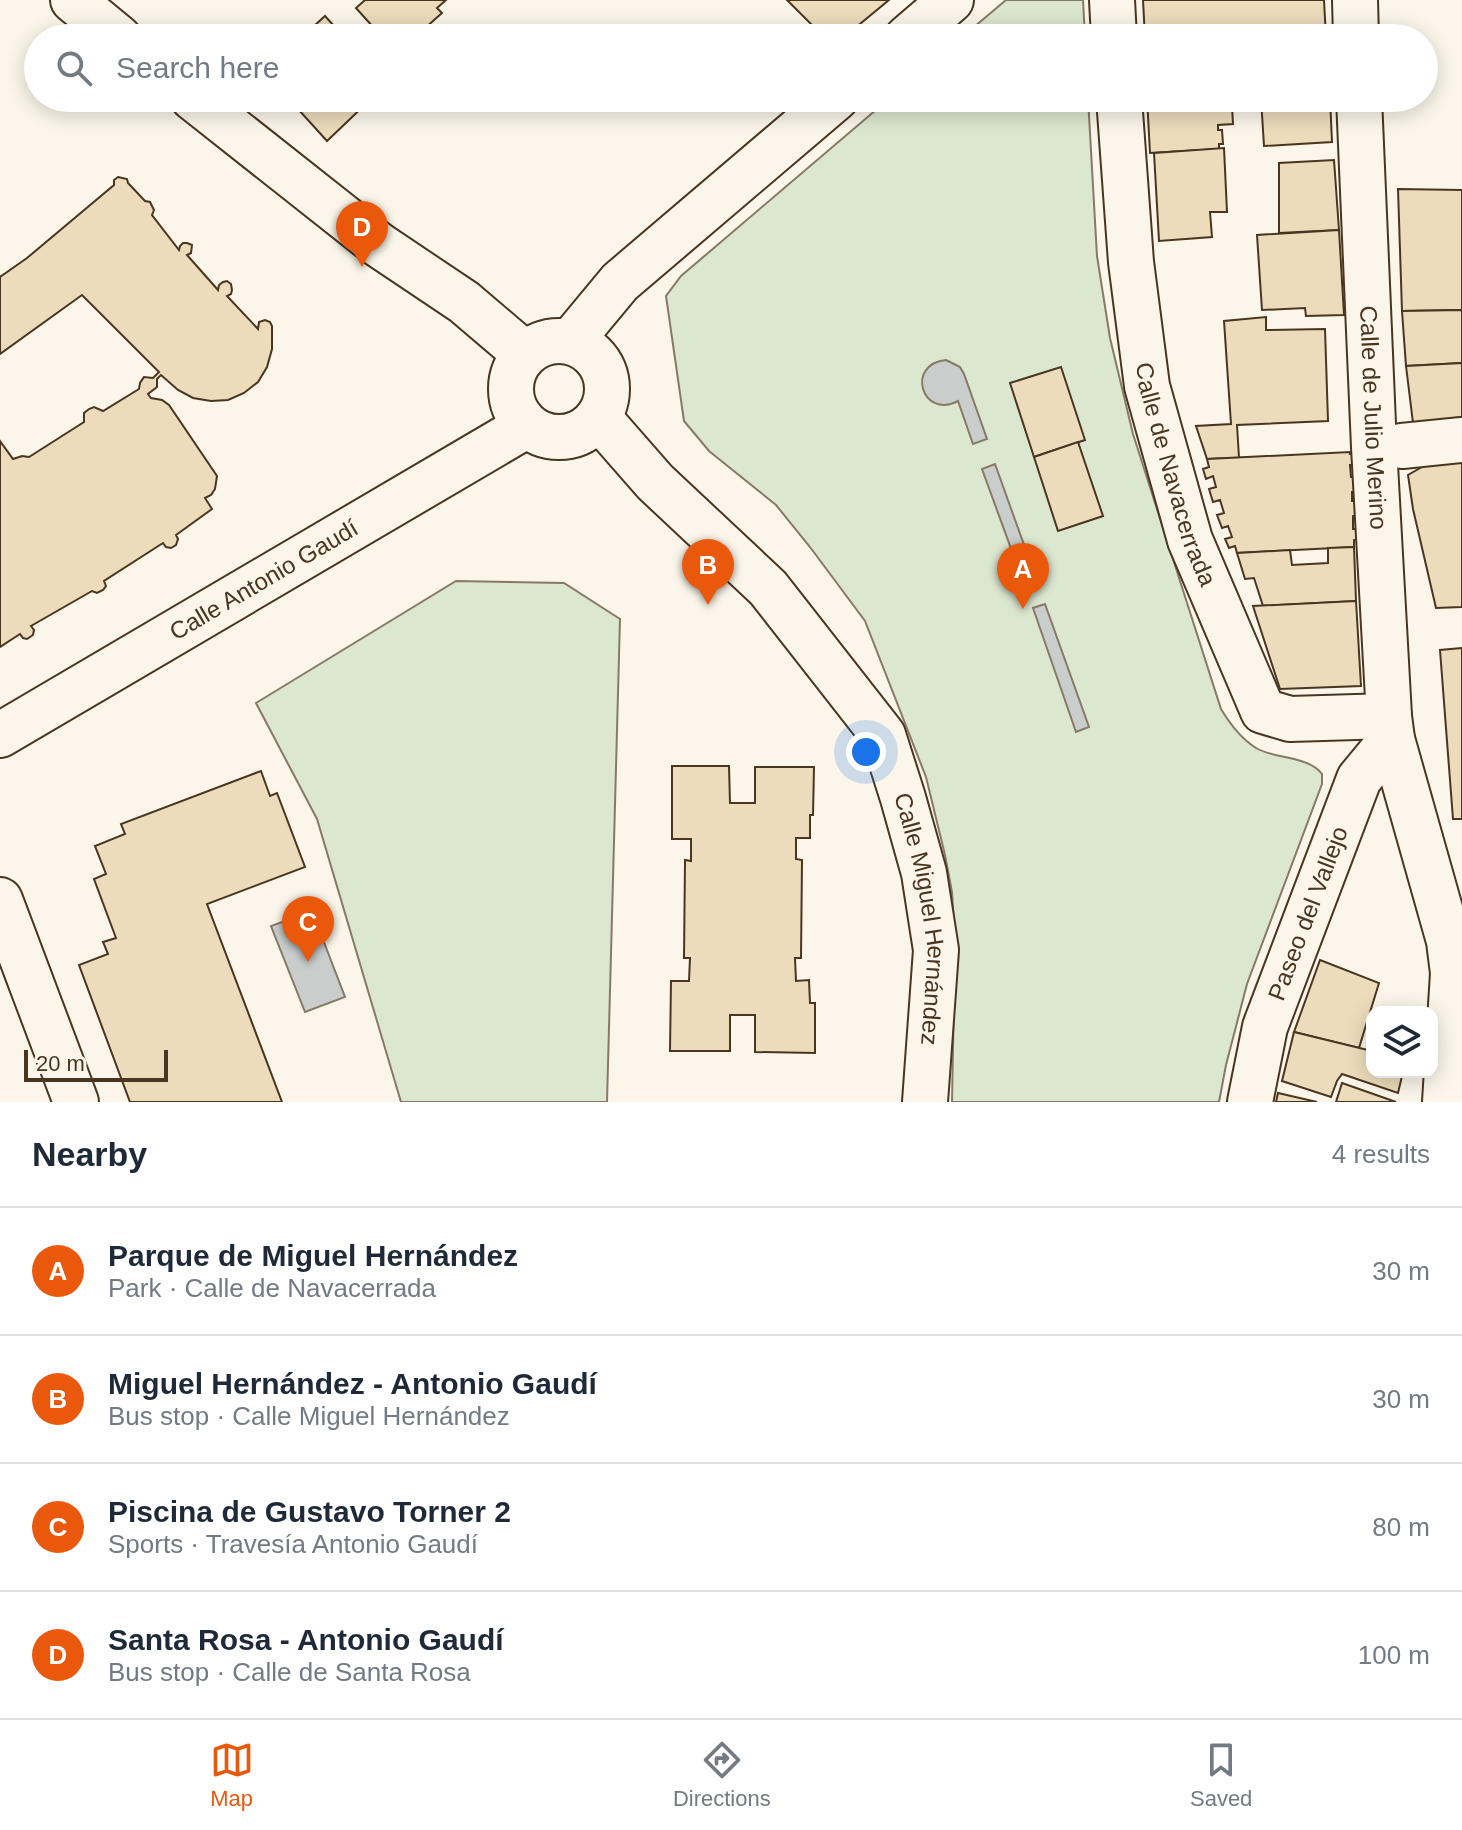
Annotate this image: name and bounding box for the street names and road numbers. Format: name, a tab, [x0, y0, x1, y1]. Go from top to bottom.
street label: Calle de Julio Merino	[1355, 305, 1393, 530]
street label: Calle de Navacerrada	[1131, 361, 1222, 591]
street label: Calle Antonio Gaudí	[165, 514, 363, 645]
street label: Calle Miguel Hernández	[889, 790, 950, 1046]
street label: Paseo del Vallejo	[1262, 822, 1353, 1004]

